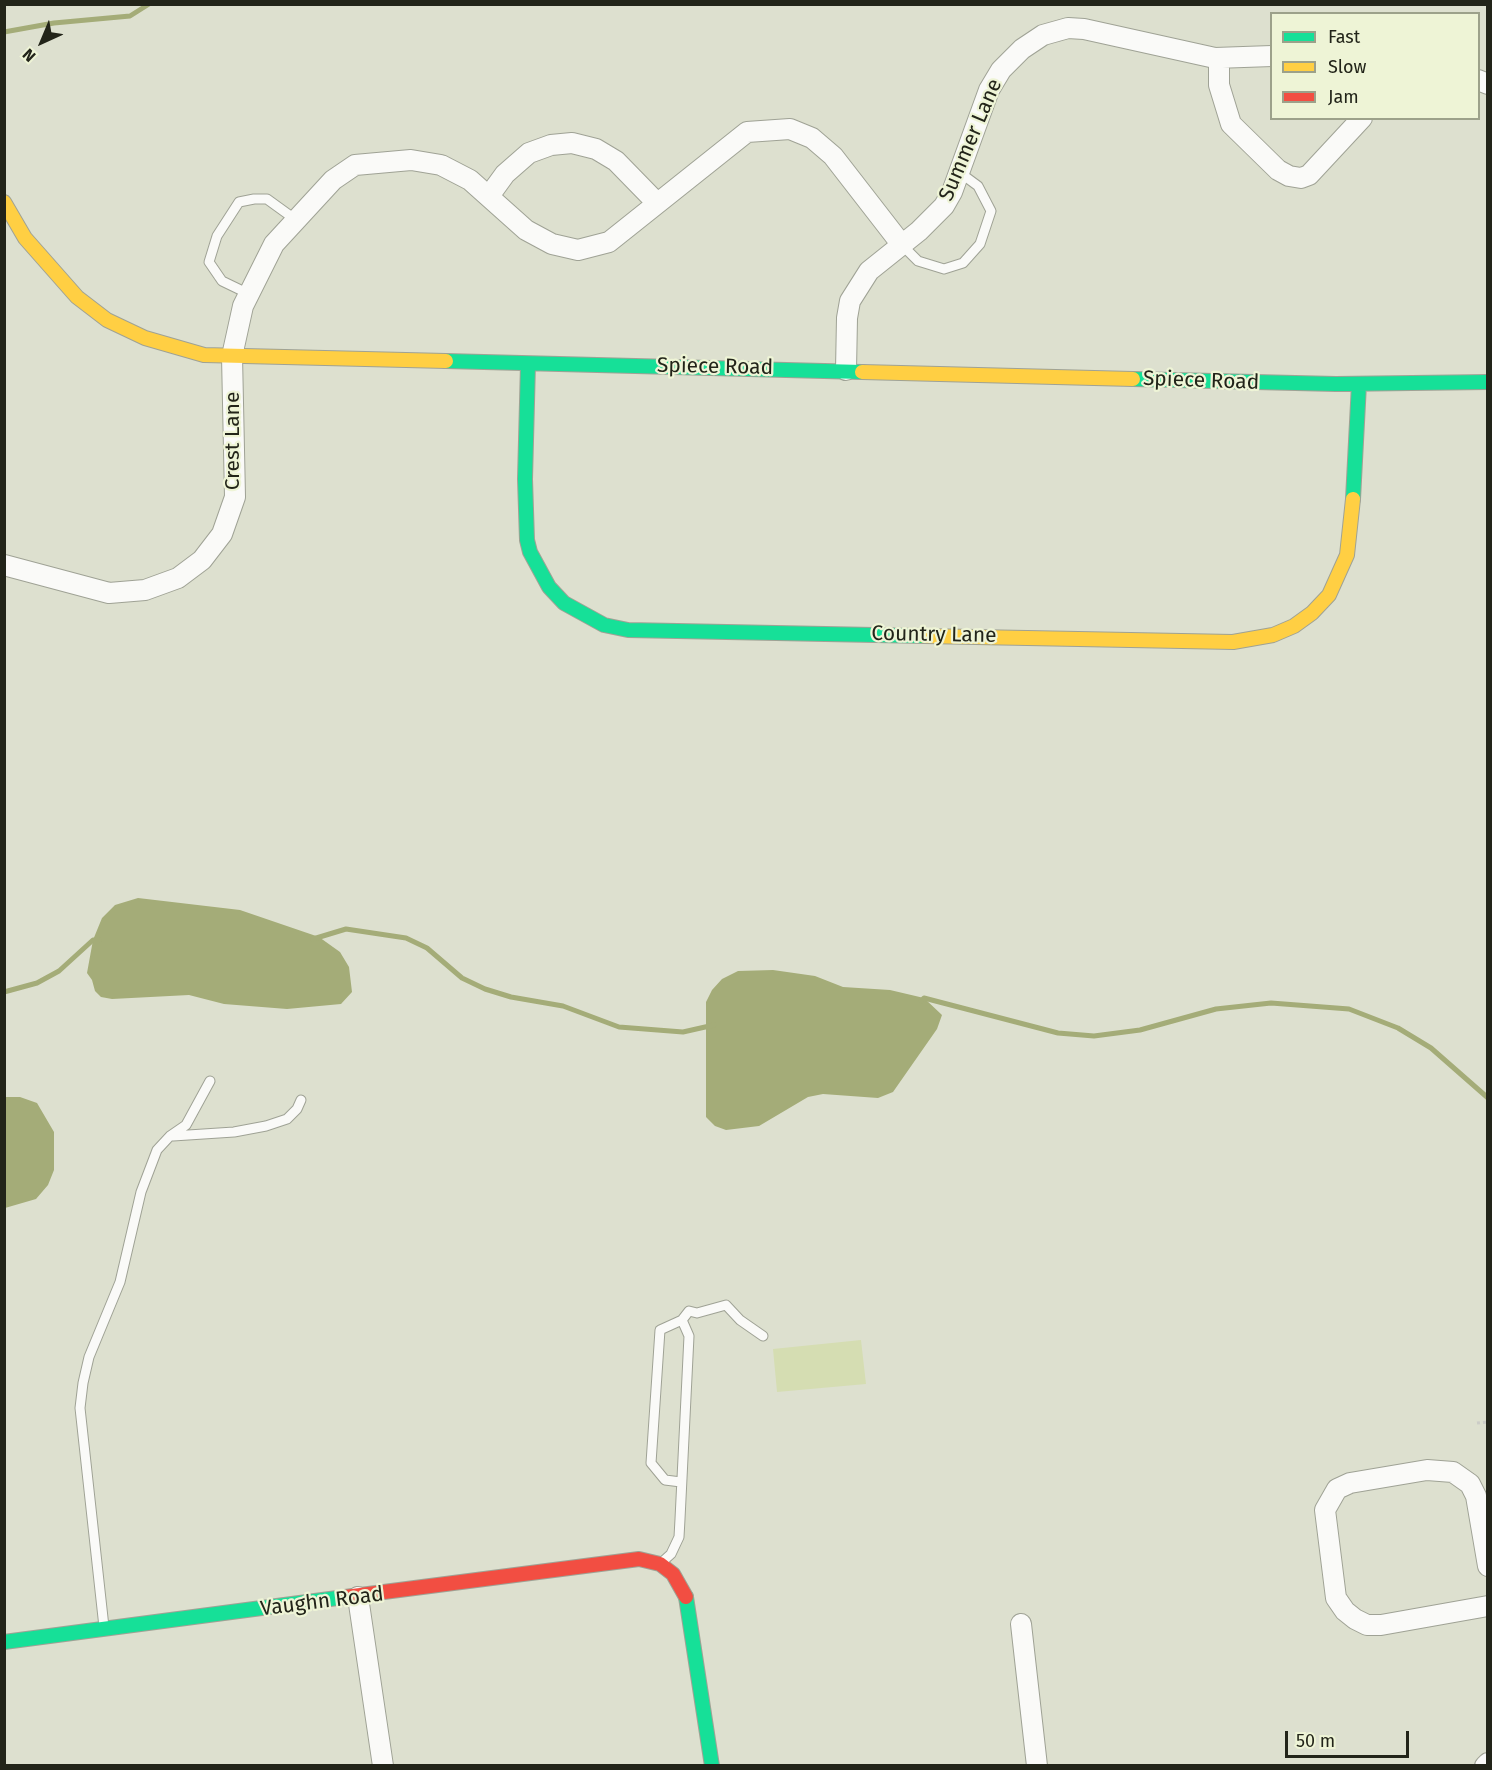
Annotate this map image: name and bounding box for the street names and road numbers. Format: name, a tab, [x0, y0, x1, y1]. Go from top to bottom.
street label: Summer Lane	[934, 75, 1008, 205]
street label: Spiece Road	[657, 353, 773, 381]
street label: Spiece Road	[1142, 366, 1260, 396]
street label: Crest Lane	[220, 392, 246, 490]
street label: Country Lane	[871, 621, 997, 649]
street label: Vaughn Road	[259, 1582, 385, 1622]

